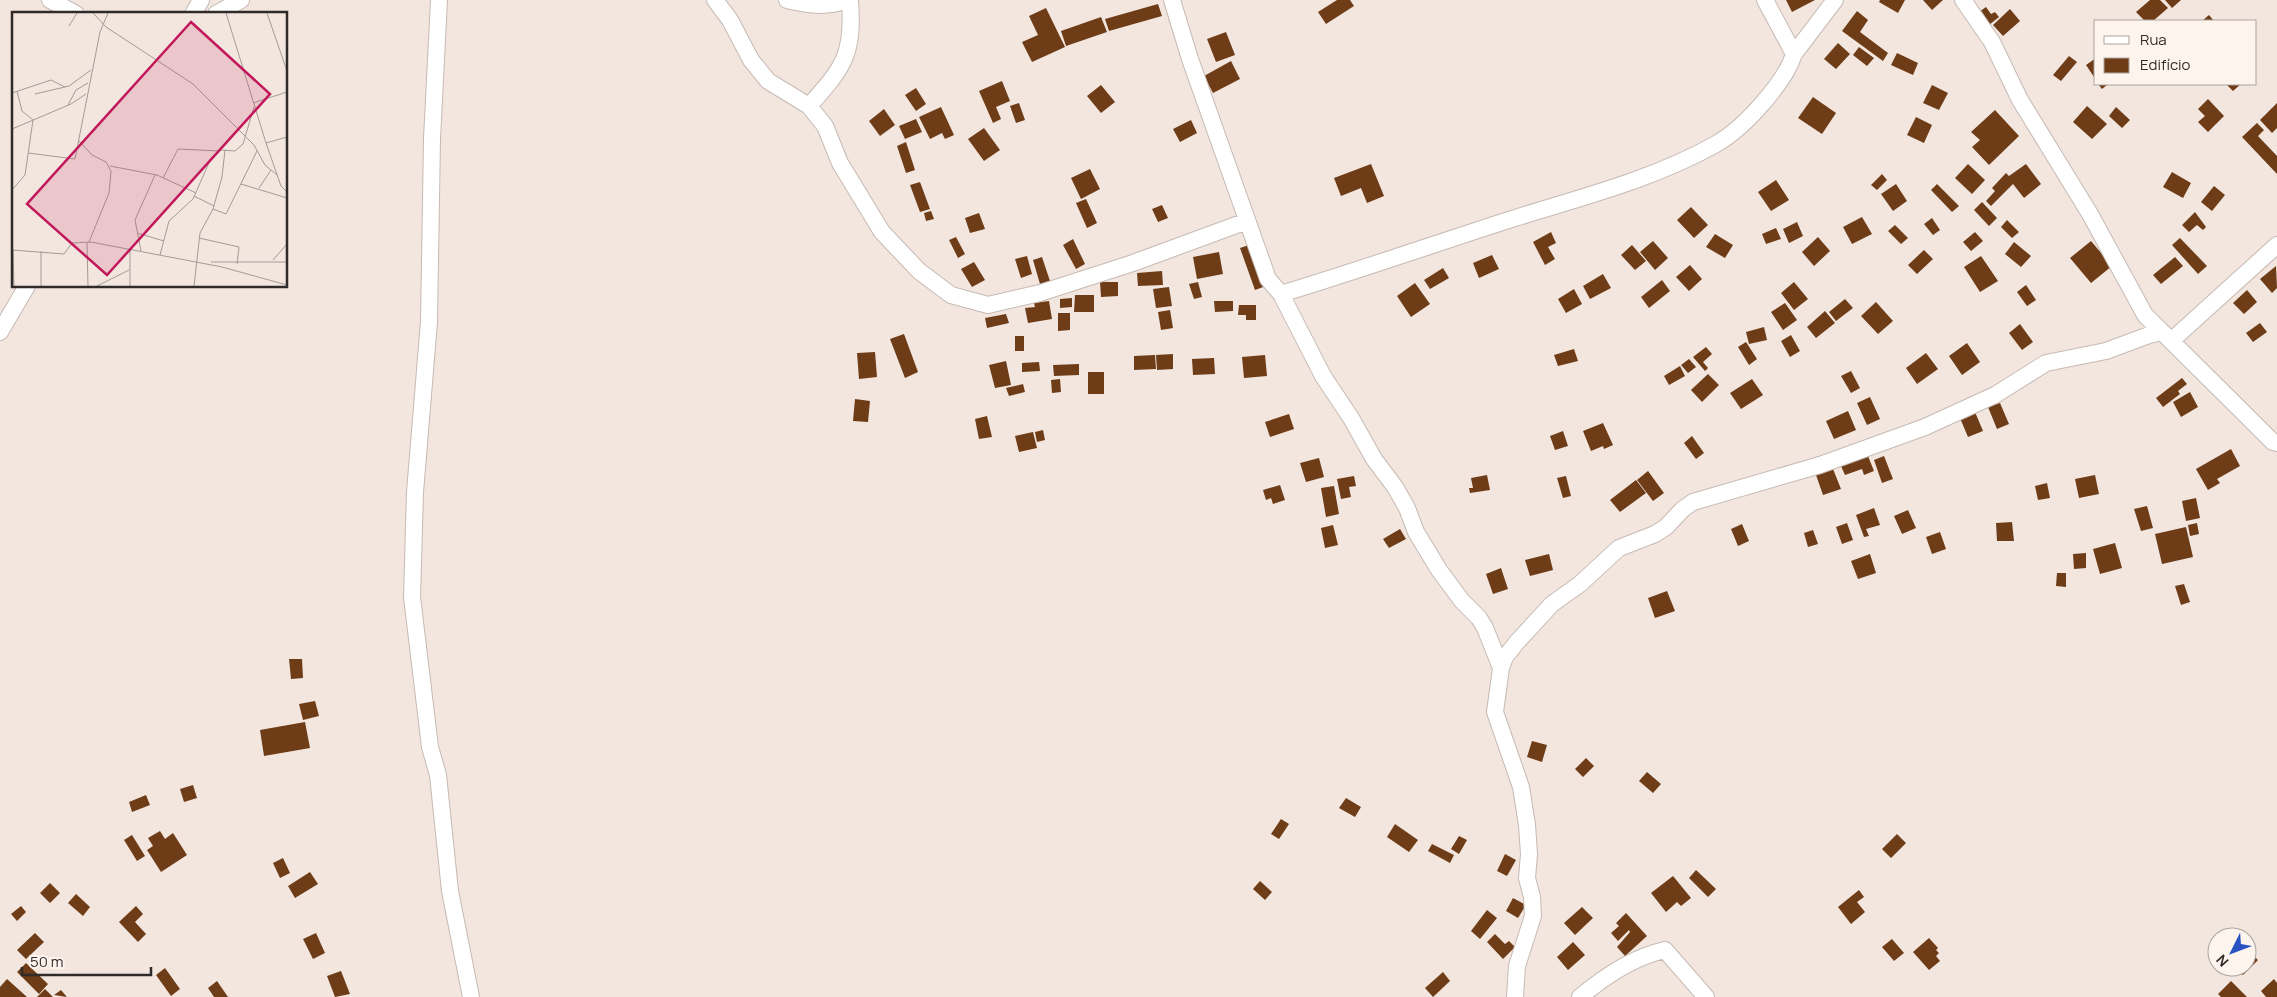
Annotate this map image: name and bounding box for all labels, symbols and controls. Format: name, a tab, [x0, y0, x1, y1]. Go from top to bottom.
inset map	[12, 12, 288, 288]
legend	[2094, 20, 2257, 85]
text: Rua	[2140, 29, 2167, 50]
text: Edifício	[2140, 54, 2191, 75]
north arrow	[2207, 927, 2257, 977]
scale bar	[22, 944, 151, 976]
text: 50 m	[30, 951, 64, 972]
text: N	[2212, 951, 2232, 971]

